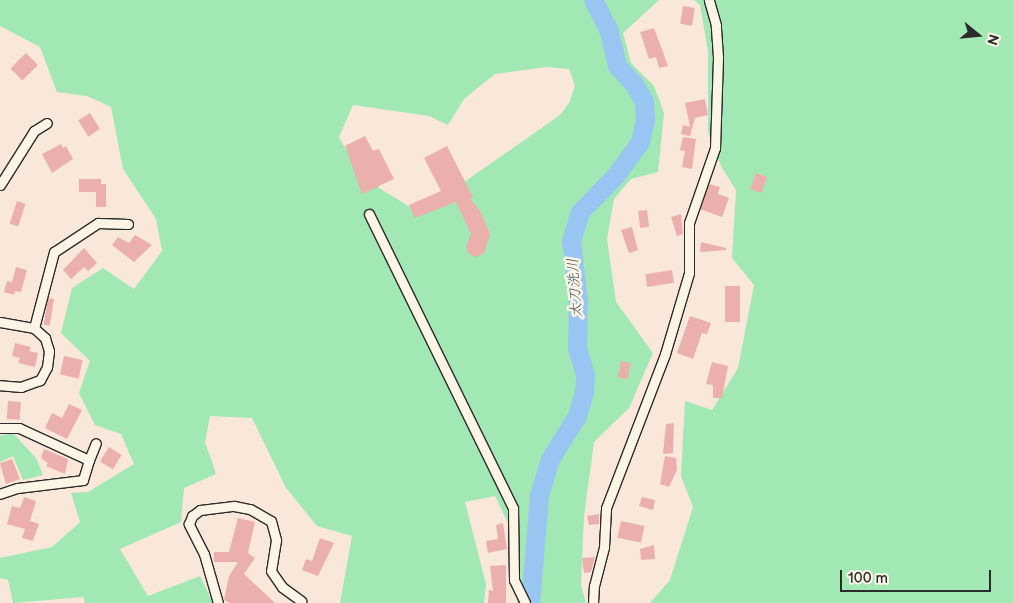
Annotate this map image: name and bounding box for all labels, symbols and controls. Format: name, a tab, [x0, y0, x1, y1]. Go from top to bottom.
north arrow	[953, 10, 1003, 60]
text: N	[983, 32, 1002, 47]
water label: 太刀洗川	[564, 257, 586, 319]
scale bar	[843, 560, 994, 592]
text: 100 m	[848, 569, 888, 588]

